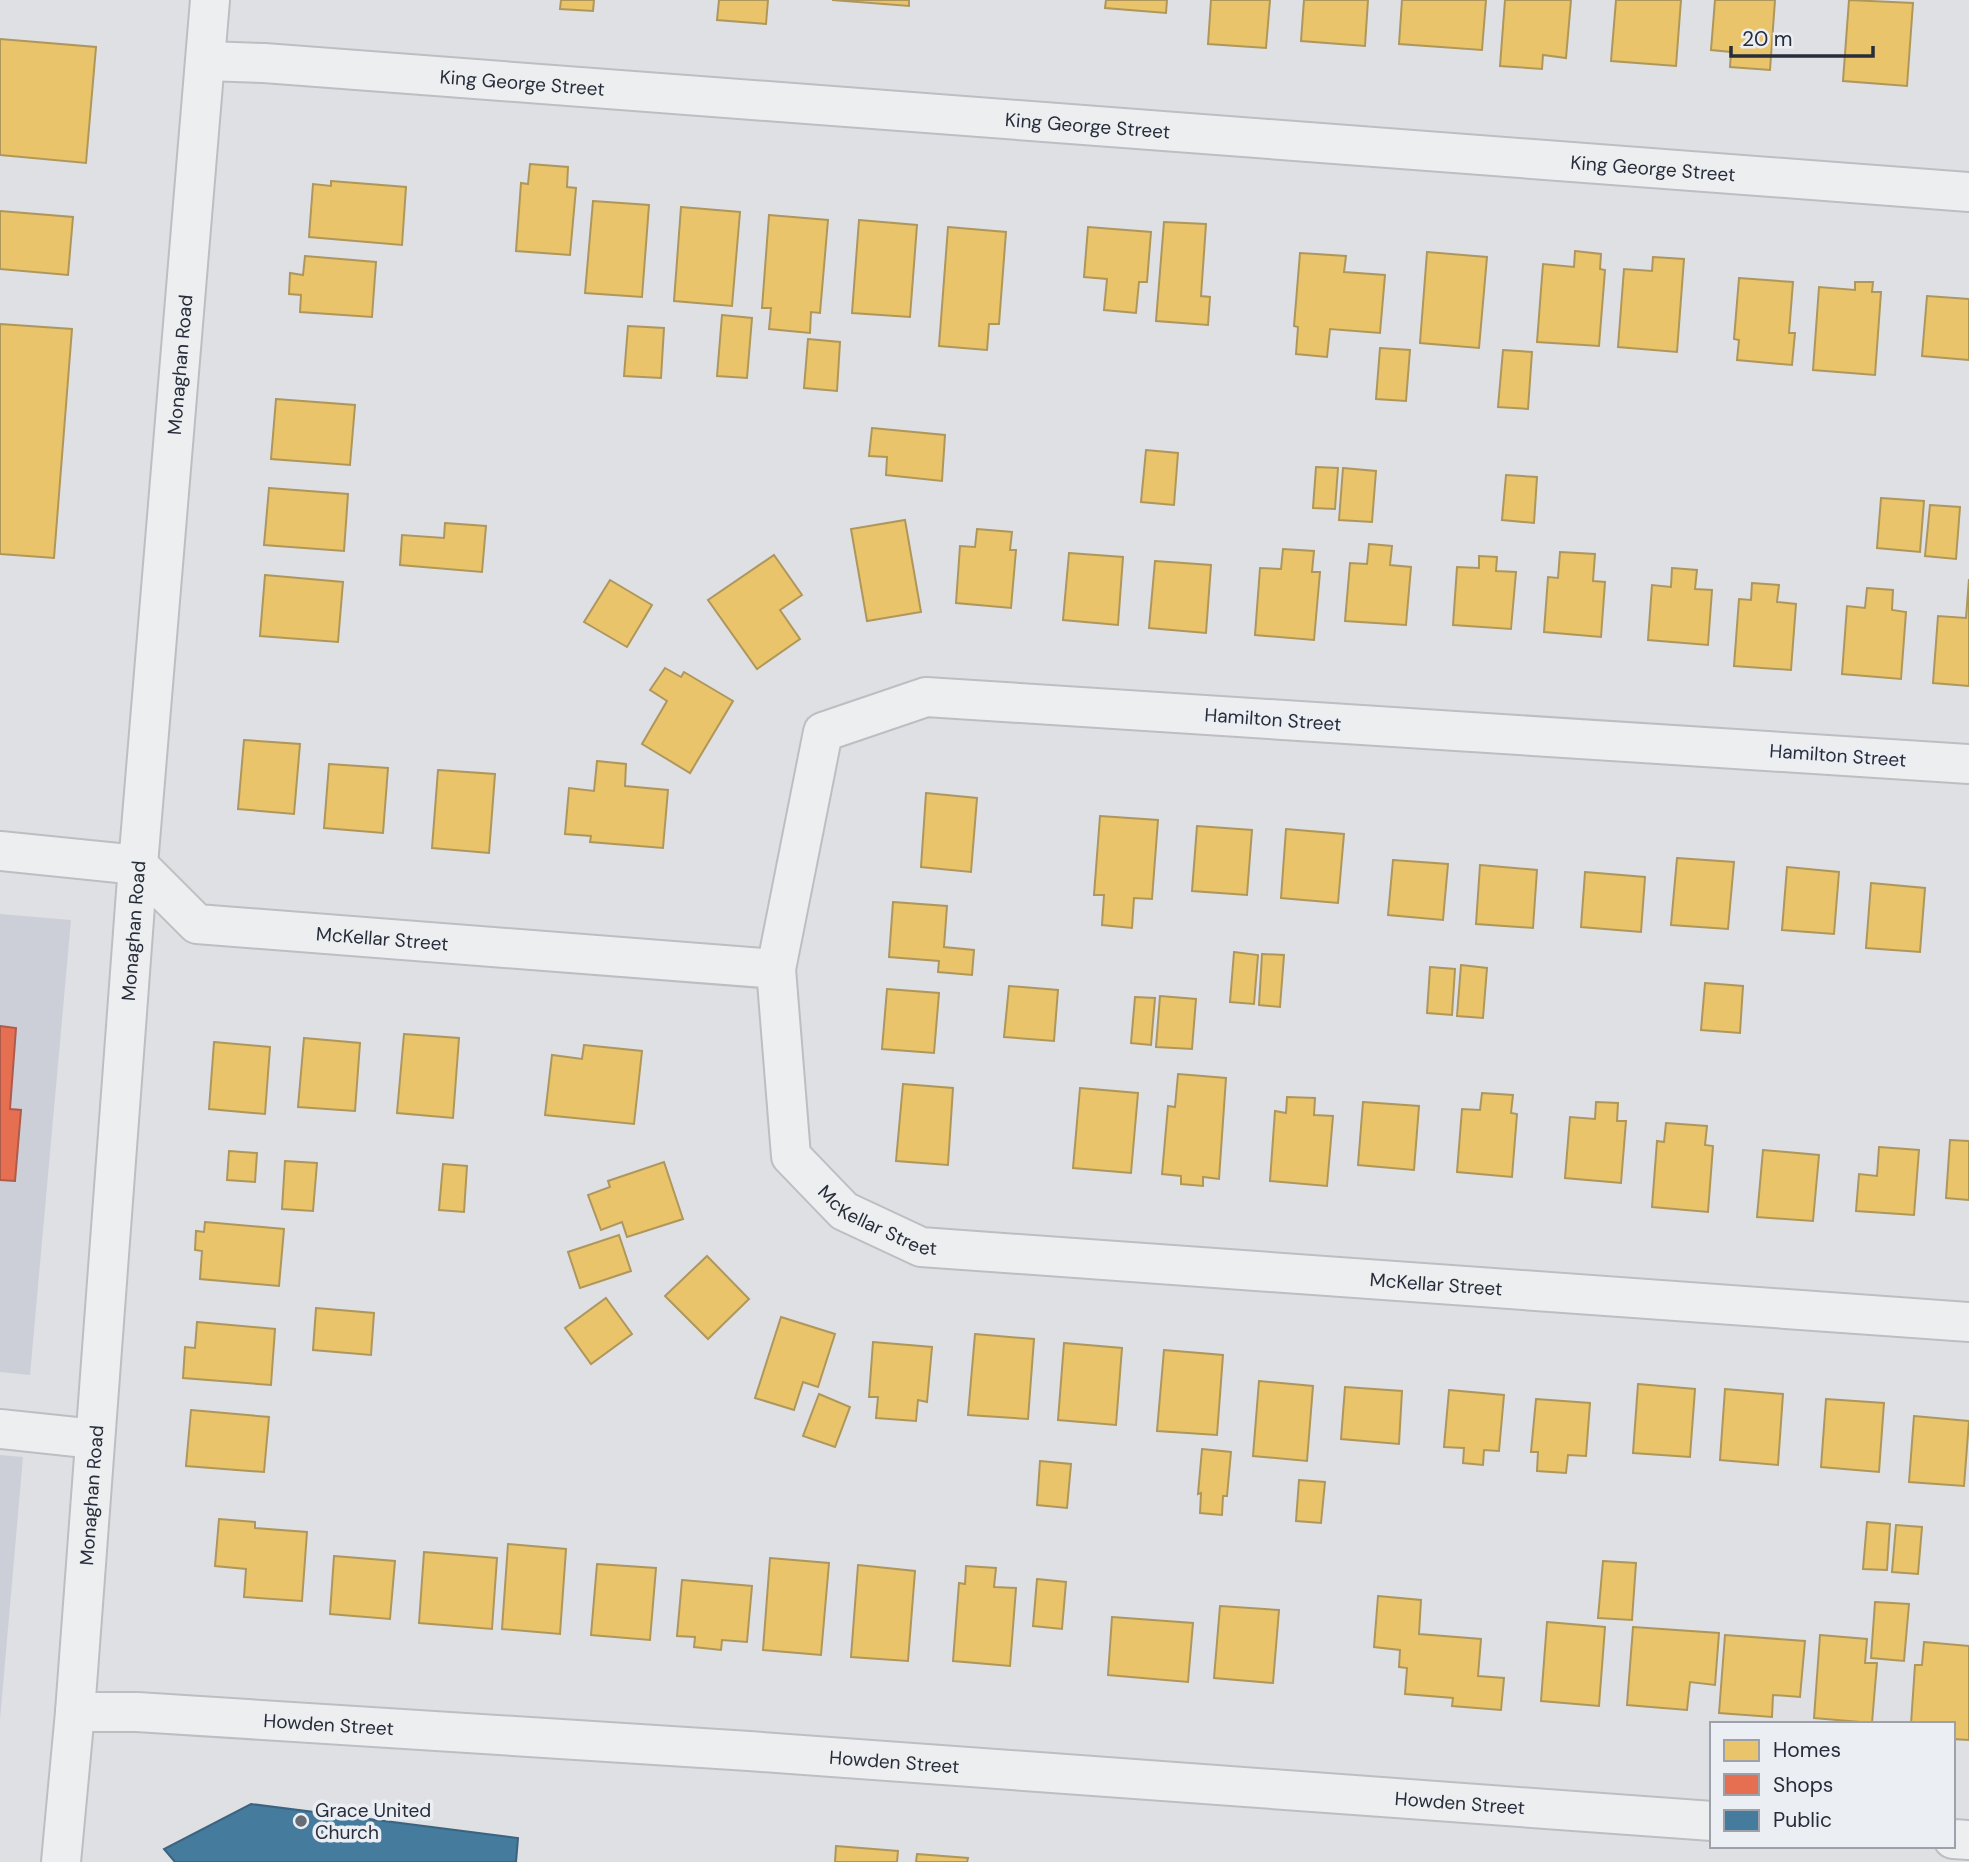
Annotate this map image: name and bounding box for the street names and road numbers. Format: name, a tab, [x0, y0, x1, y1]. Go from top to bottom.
street label: King George Street	[439, 64, 606, 102]
street label: King George Street	[1004, 107, 1171, 145]
street label: King George Street	[1569, 150, 1736, 187]
street label: Monaghan Road	[162, 294, 198, 436]
street label: Hamilton Street	[1204, 702, 1342, 737]
street label: Hamilton Street	[1769, 738, 1907, 773]
street label: Monaghan Road	[116, 860, 151, 1002]
street label: McKellar Street	[315, 921, 450, 957]
street label: McKellar Street	[812, 1180, 938, 1261]
street label: McKellar Street	[1369, 1267, 1503, 1302]
street label: Monaghan Road	[74, 1424, 109, 1566]
street label: Howden Street	[263, 1708, 395, 1741]
street label: Howden Street	[828, 1745, 960, 1779]
street label: Howden Street	[1394, 1786, 1526, 1820]

